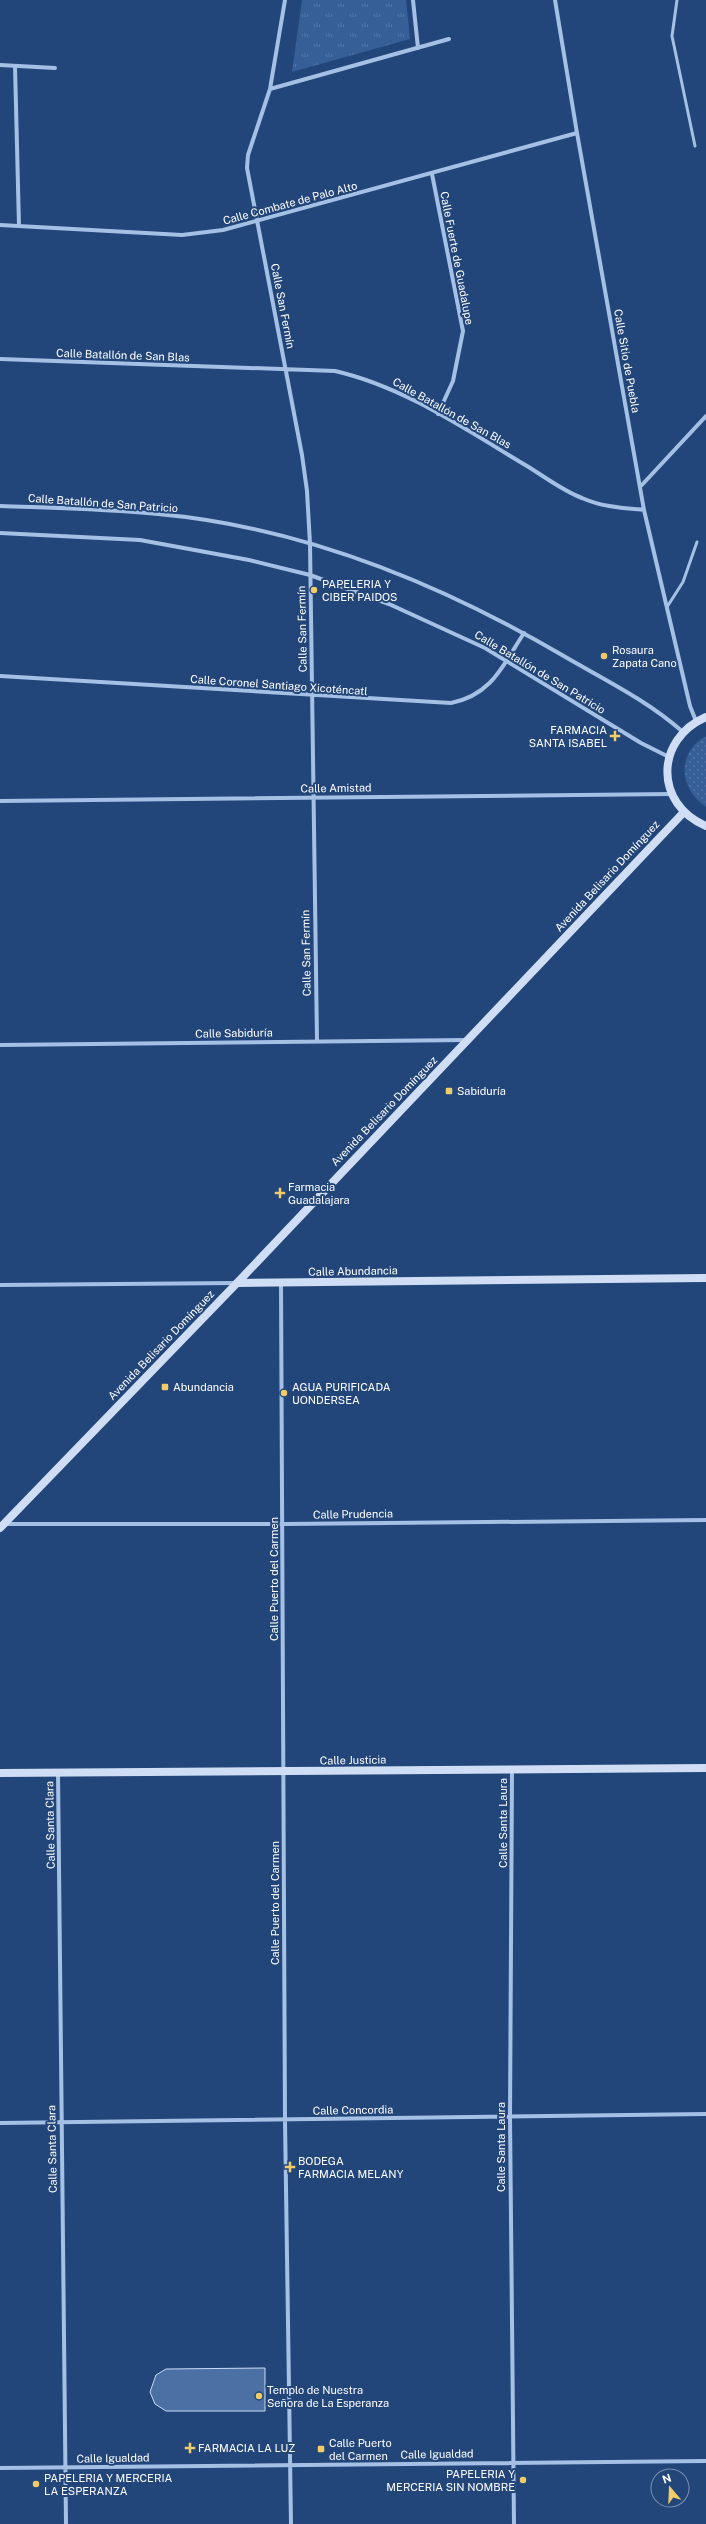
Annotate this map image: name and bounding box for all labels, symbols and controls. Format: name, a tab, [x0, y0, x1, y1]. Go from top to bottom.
street label: Calle Combate de Palo Alto	[222, 179, 358, 227]
street label: Calle Fuerte de Guadalupe	[438, 190, 476, 326]
street label: Calle San Fermín	[269, 262, 297, 350]
street label: Calle Sitio de Puebla	[612, 308, 642, 414]
street label: Calle Batallón de San Blas	[56, 347, 190, 363]
street label: Calle Batallón de San Blas	[391, 375, 514, 451]
street label: Calle Batallón de San Patricio	[28, 492, 178, 514]
place label: PAPELERIA Y CIBER PAIDOS	[322, 578, 397, 603]
marker: PAPELERIA Y CIBER PAIDOS	[309, 585, 319, 595]
street label: Calle San Fermín	[295, 586, 309, 672]
street label: Calle Batallón de San Patricio	[473, 628, 607, 716]
place label: Rosaura Zapata Cano	[612, 644, 677, 669]
marker: Rosaura Zapata Cano	[599, 651, 609, 661]
street label: Calle Coronel Santiago Xicoténcatl	[190, 673, 368, 697]
place label: FARMACIA SANTA ISABEL	[529, 724, 607, 749]
marker: FARMACIA SANTA ISABEL	[610, 731, 620, 741]
street label: Calle Amistad	[300, 781, 372, 795]
street label: Avenida Belisario Domínguez	[552, 818, 662, 934]
street label: Calle San Fermín	[299, 910, 313, 996]
street label: Calle Sabiduría	[195, 1026, 273, 1040]
street label: Avenida Belisario Domínguez	[329, 1054, 439, 1168]
place label: Sabiduría	[457, 1085, 506, 1097]
marker: Sabiduría	[444, 1086, 454, 1096]
place label: Farmacia Guadalajara	[288, 1181, 350, 1206]
marker: Farmacia Guadalajara	[275, 1188, 285, 1198]
street label: Calle Abundancia	[308, 1264, 398, 1278]
street label: Avenida Belisario Domínguez	[106, 1288, 216, 1402]
place label: Abundancia	[173, 1381, 234, 1393]
place label: AGUA PURIFICADA UONDERSEA	[292, 1381, 391, 1406]
marker: Abundancia	[160, 1382, 170, 1392]
marker: AGUA PURIFICADA UONDERSEA	[279, 1388, 289, 1398]
street label: Calle Prudencia	[313, 1507, 393, 1521]
street label: Calle Puerto del Carmen	[268, 1517, 280, 1641]
street label: Calle Justicia	[320, 1753, 386, 1767]
street label: Calle Santa Laura	[497, 1778, 509, 1868]
street label: Calle Santa Clara	[43, 1781, 57, 1869]
street label: Calle Puerto del Carmen	[269, 1841, 281, 1965]
street label: Calle Santa Laura	[495, 2102, 507, 2192]
street label: Calle Concordia	[313, 2103, 393, 2117]
street label: Calle Santa Clara	[45, 2105, 59, 2193]
place label: BODEGA FARMACIA MELANY	[298, 2155, 404, 2180]
marker: BODEGA FARMACIA MELANY	[285, 2162, 295, 2172]
place label: Templo de Nuestra Señora de La Esperanza	[267, 2384, 389, 2409]
marker: Templo de Nuestra Señora de La Esperanza	[254, 2391, 264, 2401]
place label: Calle Puerto del Carmen	[329, 2437, 392, 2462]
place label: FARMACIA LA LUZ	[198, 2442, 295, 2454]
marker: FARMACIA LA LUZ	[185, 2443, 195, 2453]
marker: Calle Puerto del Carmen	[316, 2444, 326, 2454]
street label: Calle Igualdad	[400, 2447, 474, 2461]
street label: Calle Igualdad	[76, 2451, 150, 2465]
place label: PAPELERIA Y MERCERIA SIN NOMBRE	[386, 2468, 515, 2493]
north arrow	[650, 2468, 690, 2508]
text: N	[661, 2471, 673, 2486]
place label: PAPELERIA Y MERCERIA LA ESPERANZA	[44, 2472, 173, 2497]
marker: PAPELERIA Y MERCERIA SIN NOMBRE	[518, 2475, 528, 2485]
marker: PAPELERIA Y MERCERIA LA ESPERANZA	[31, 2479, 41, 2489]

